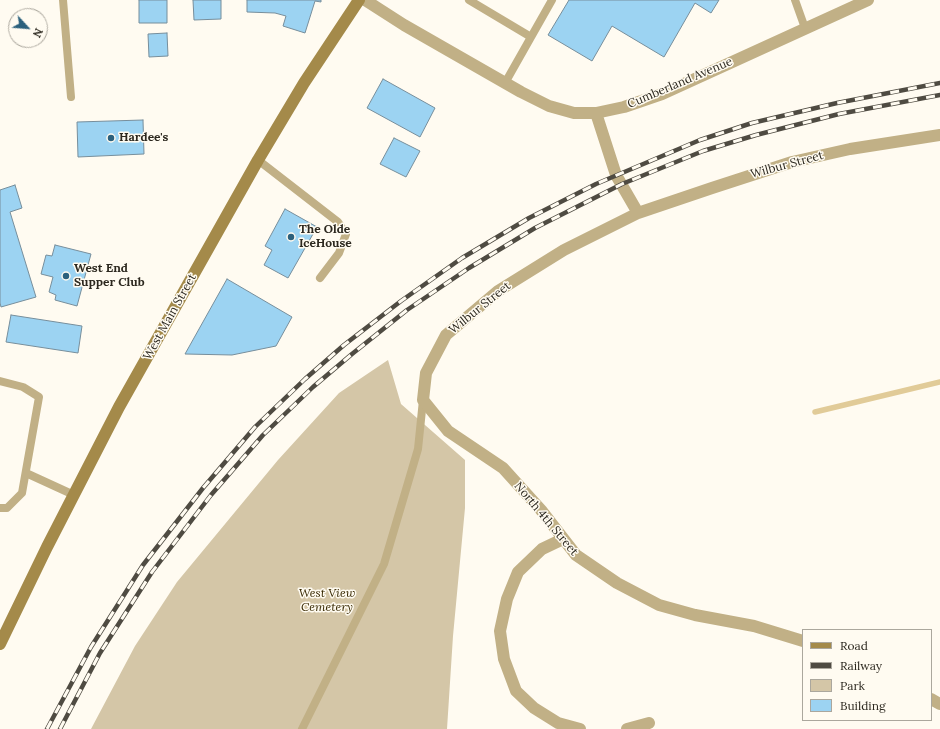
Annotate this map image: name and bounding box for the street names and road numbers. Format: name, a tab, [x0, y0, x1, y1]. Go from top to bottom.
street label: Cumberland Avenue	[625, 54, 735, 112]
street label: Wilbur Street	[749, 148, 825, 182]
street label: West Main Street	[140, 271, 200, 363]
street label: Wilbur Street	[446, 279, 514, 337]
street label: North 4th Street	[511, 479, 581, 559]

